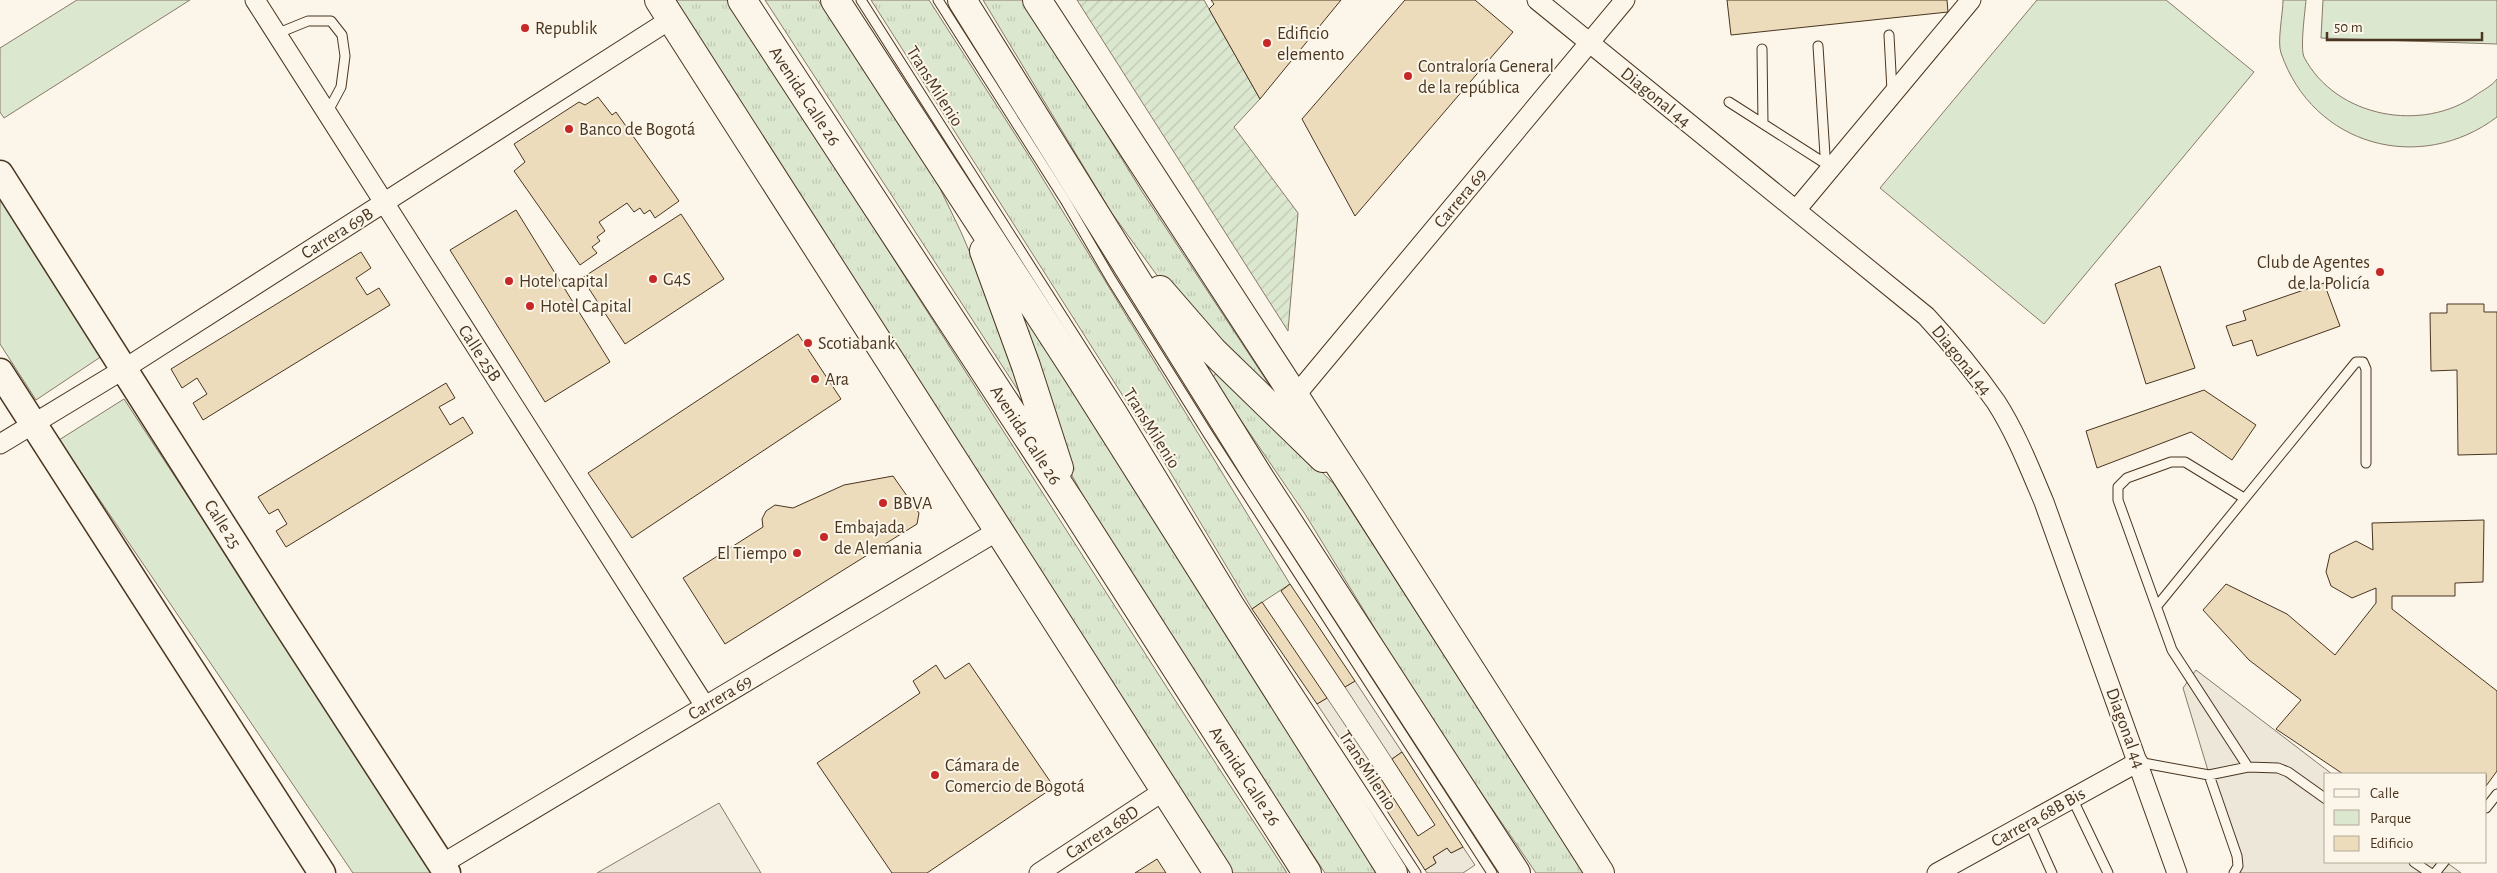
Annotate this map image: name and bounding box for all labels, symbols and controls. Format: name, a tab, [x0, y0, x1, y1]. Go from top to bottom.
scale bar	[2327, 10, 2482, 42]
place label: Republik	[535, 20, 598, 38]
text: 50 m	[2334, 20, 2363, 35]
marker: Republik	[519, 22, 531, 34]
place label: Edificio elemento	[1277, 25, 1345, 64]
marker: Edificio elemento	[1261, 37, 1273, 49]
street label: TransMilenio	[902, 43, 966, 130]
street label: Avenida Calle 26	[765, 44, 843, 149]
place label: Contraloría General de la república	[1418, 58, 1554, 97]
street label: Diagonal 44	[1617, 64, 1694, 131]
marker: Contraloría General de la república	[1402, 70, 1414, 82]
place label: Banco de Bogotá	[579, 121, 695, 139]
marker: Banco de Bogotá	[563, 123, 575, 135]
street label: Carrera 69	[1431, 166, 1491, 232]
street label: Carrera 69B	[298, 205, 377, 263]
place label: Club de Agentes de la Policía	[2257, 254, 2370, 293]
marker: Club de Agentes de la Policía	[2374, 266, 2386, 278]
place label: G4S	[663, 271, 691, 289]
place label: Hotel capital	[519, 273, 608, 291]
marker: G4S	[647, 273, 659, 285]
marker: Hotel capital	[503, 275, 515, 287]
place label: Hotel Capital	[540, 298, 632, 316]
marker: Hotel Capital	[524, 300, 536, 312]
street label: Calle 25B	[454, 322, 504, 385]
street label: Diagonal 44	[1928, 322, 1995, 399]
place label: Scotiabank	[818, 335, 896, 353]
marker: Scotiabank	[802, 337, 814, 349]
place label: Ara	[825, 371, 849, 389]
marker: Ara	[809, 373, 821, 385]
street label: Avenida Calle 26	[986, 383, 1064, 488]
street label: TransMilenio	[1119, 385, 1183, 472]
place label: BBVA	[893, 495, 933, 513]
street label: Calle 25	[200, 497, 244, 552]
marker: BBVA	[877, 497, 889, 509]
place label: Embajada de Alemania	[834, 519, 922, 558]
marker: Embajada de Alemania	[818, 531, 830, 543]
place label: El Tiempo	[717, 545, 787, 563]
marker: El Tiempo	[791, 547, 803, 559]
street label: Carrera 69	[685, 672, 756, 724]
street label: Diagonal 44	[2102, 686, 2148, 771]
street label: Avenida Calle 26	[1205, 724, 1283, 829]
street label: TransMilenio	[1335, 727, 1400, 814]
place label: Cámara de Comercio de Bogotá	[945, 757, 1085, 796]
marker: Cámara de Comercio de Bogotá	[929, 769, 941, 781]
legend	[2324, 773, 2487, 863]
street label: Carrera 68B Bis	[1988, 785, 2089, 851]
text: Calle	[2370, 786, 2399, 801]
street label: Carrera 68D	[1063, 803, 1142, 863]
text: Parque	[2370, 811, 2411, 826]
text: Edificio	[2370, 836, 2413, 851]

